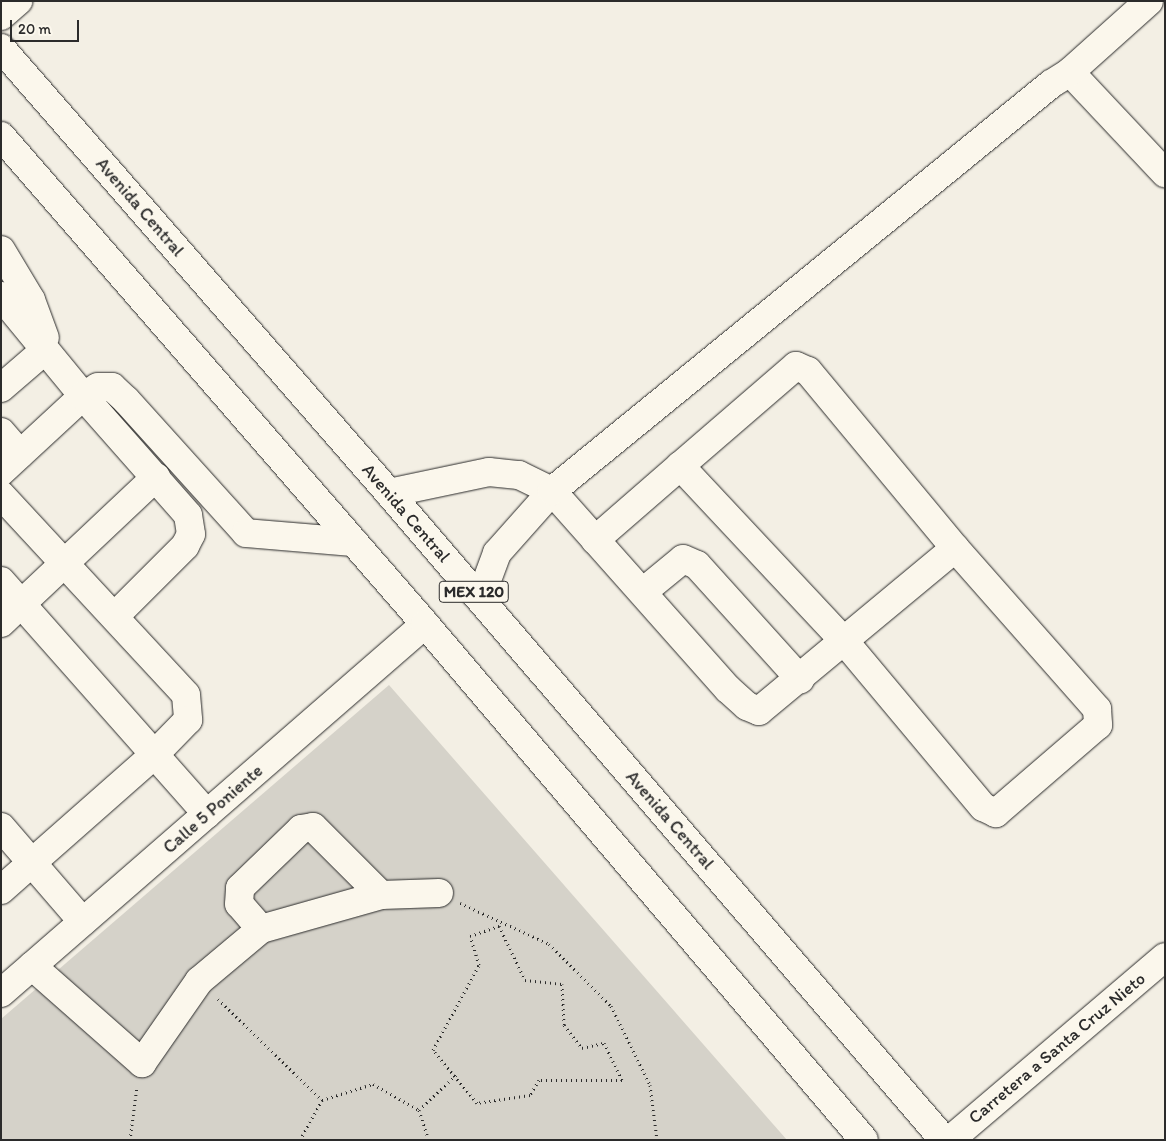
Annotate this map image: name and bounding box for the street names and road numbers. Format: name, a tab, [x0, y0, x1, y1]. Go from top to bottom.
street label: Avenida Central	[91, 153, 189, 261]
street label: Avenida Central	[357, 459, 455, 567]
road number: MEX 120	[438, 578, 510, 606]
street label: Calle 5 Poniente	[159, 760, 267, 858]
street label: Avenida Central	[621, 766, 719, 874]
street label: Carretera a Santa Cruz Nieto	[964, 968, 1150, 1128]

